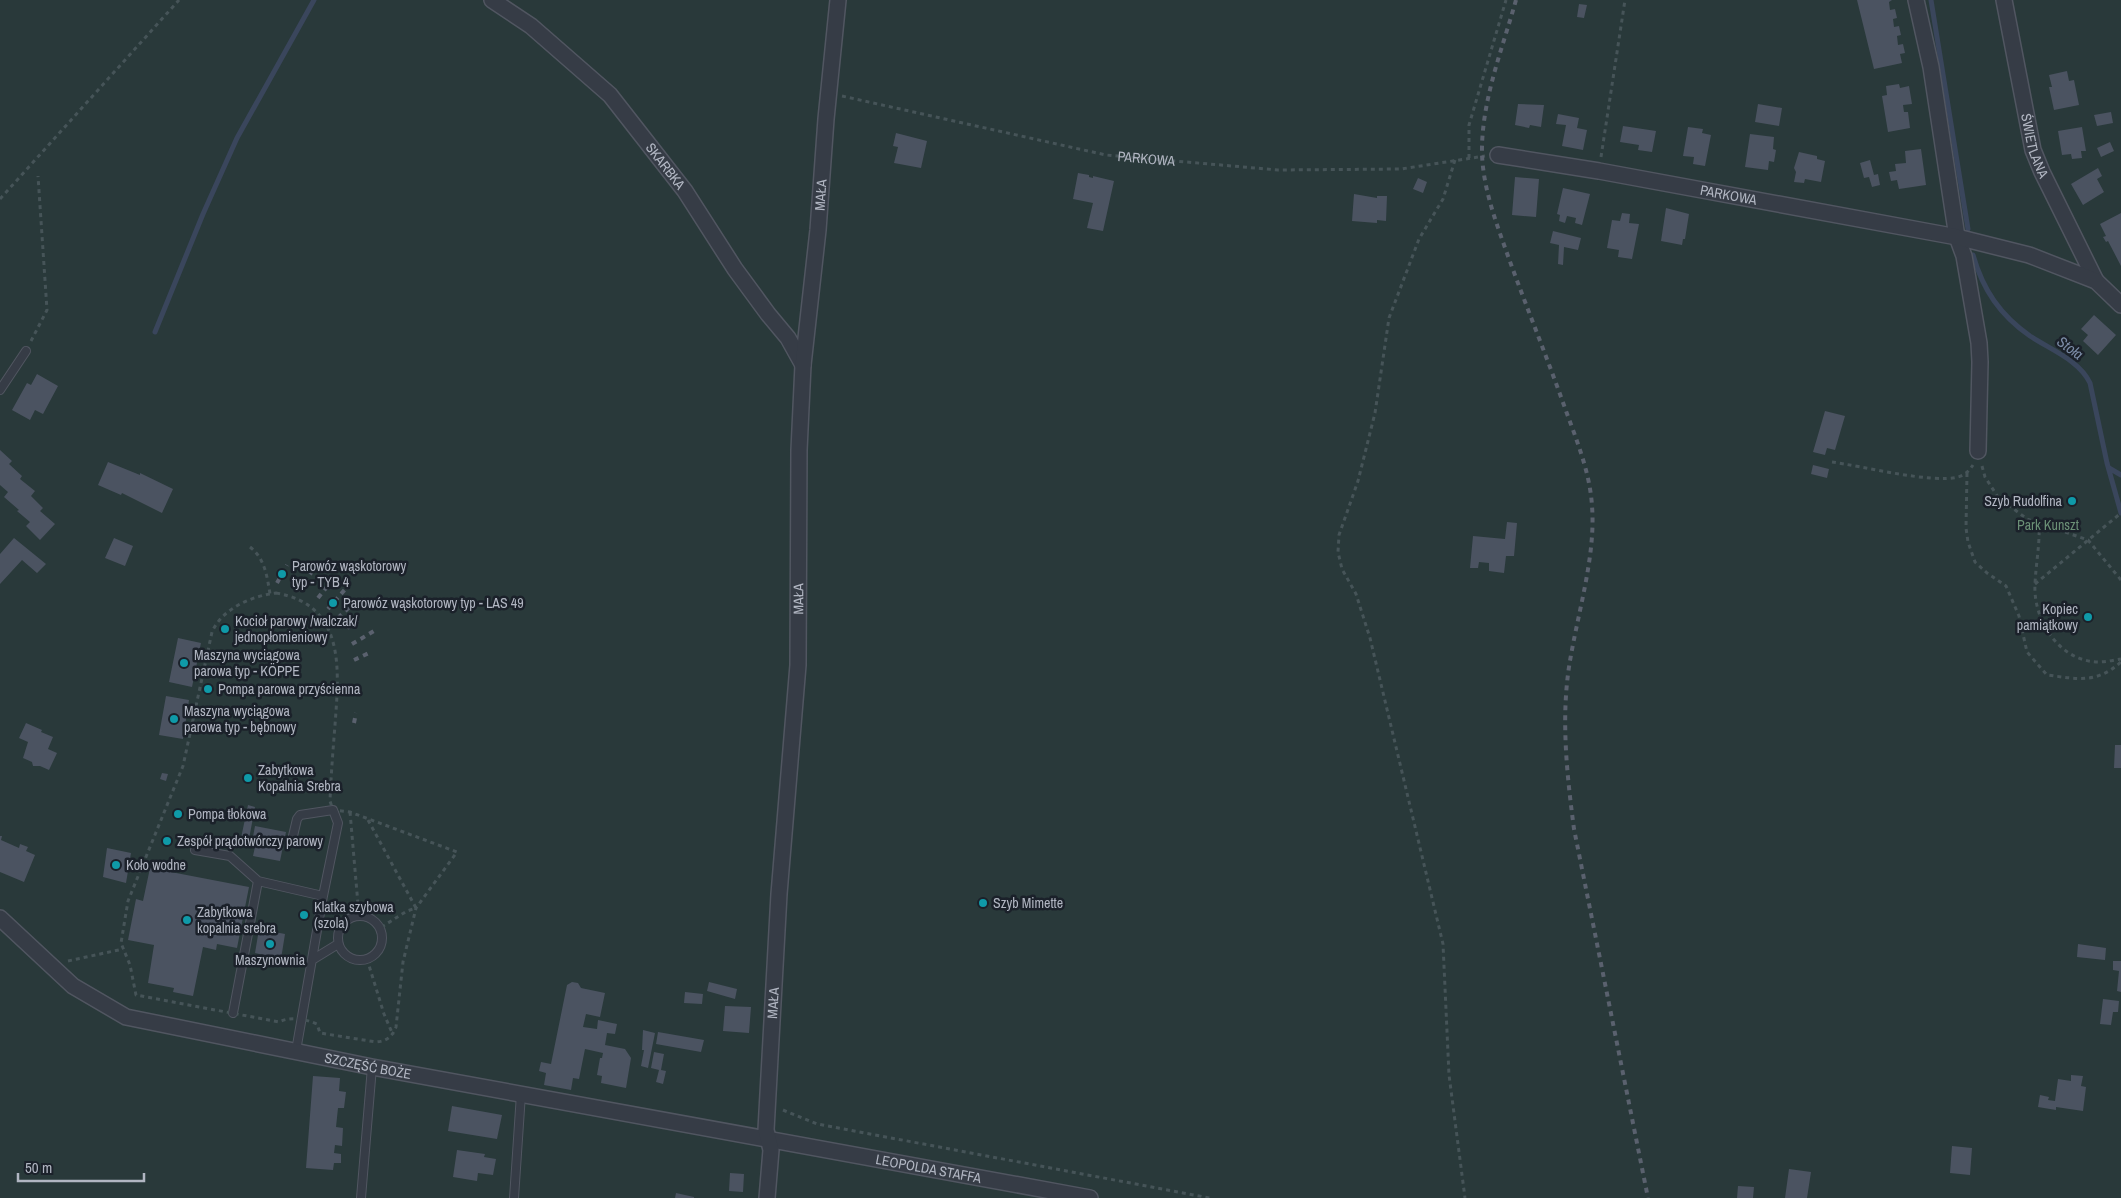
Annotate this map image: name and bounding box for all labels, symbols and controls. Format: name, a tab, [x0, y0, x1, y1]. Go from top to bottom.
street label: ŚWIETLANA	[2017, 112, 2053, 181]
street label: SKARBKA	[642, 139, 690, 193]
street label: PARKOWA	[1117, 147, 1176, 170]
street label: MAŁA	[810, 178, 831, 211]
street label: PARKOWA	[1699, 181, 1759, 209]
water label: Stoła	[2053, 331, 2088, 364]
place label: Szyb Rudolfina	[1984, 492, 2063, 510]
marker: Szyb Rudolfina	[2066, 495, 2078, 507]
park label: Park Kunszt	[2017, 516, 2079, 534]
place label: Parowóz wąskotorowy typ - TYB 4	[292, 557, 406, 591]
marker: Parowóz wąskotorowy typ - TYB 4	[276, 568, 288, 580]
street label: MAŁA	[789, 583, 807, 615]
place label: Parowóz wąskotorowy typ - LAS 49	[343, 594, 524, 612]
marker: Parowóz wąskotorowy typ - LAS 49	[327, 597, 339, 609]
place label: Kopiec pamiątkowy	[2017, 600, 2078, 634]
marker: Kopiec pamiątkowy	[2082, 611, 2094, 623]
place label: Kocioł parowy /walczak/ jednopłomieniowy	[234, 612, 358, 646]
marker: Kocioł parowy /walczak/ jednopłomieniowy	[219, 623, 231, 635]
place label: Maszyna wyciągowa parowa typ - KÖPPE	[194, 646, 301, 680]
marker: Maszyna wyciągowa parowa typ - KÖPPE	[178, 657, 190, 669]
place label: Pompa parowa przyścienna	[218, 680, 361, 698]
marker: Pompa parowa przyścienna	[202, 683, 214, 695]
place label: Maszyna wyciągowa parowa typ - bębnowy	[184, 702, 297, 736]
marker: Maszyna wyciągowa parowa typ - bębnowy	[168, 713, 180, 725]
place label: Zabytkowa Kopalnia Srebra	[258, 761, 342, 795]
marker: Zabytkowa Kopalnia Srebra	[242, 772, 254, 784]
place label: Pompa tłokowa	[188, 805, 267, 823]
marker: Pompa tłokowa	[172, 808, 184, 820]
place label: Zespół prądotwórczy parowy	[177, 832, 323, 850]
marker: Zespół prądotwórczy parowy	[161, 835, 173, 847]
place label: Koło wodne	[126, 856, 186, 874]
marker: Koło wodne	[110, 859, 122, 871]
place label: Szyb Mimette	[993, 894, 1063, 912]
marker: Szyb Mimette	[977, 897, 989, 909]
place label: Klatka szybowa (szola)	[314, 898, 394, 932]
place label: Zabytkowa kopalnia srebra	[197, 903, 277, 937]
marker: Klatka szybowa (szola)	[298, 909, 310, 921]
marker: Zabytkowa kopalnia srebra	[181, 914, 193, 926]
marker: Maszynownia	[264, 938, 276, 950]
place label: Maszynownia	[235, 951, 306, 969]
street label: MAŁA	[763, 987, 783, 1019]
street label: SZCZĘŚĆ BOŻE	[323, 1049, 413, 1083]
scale bar	[18, 1150, 144, 1182]
street label: LEOPOLDA STAFFA	[874, 1150, 983, 1187]
text: 50 m	[25, 1157, 52, 1178]

